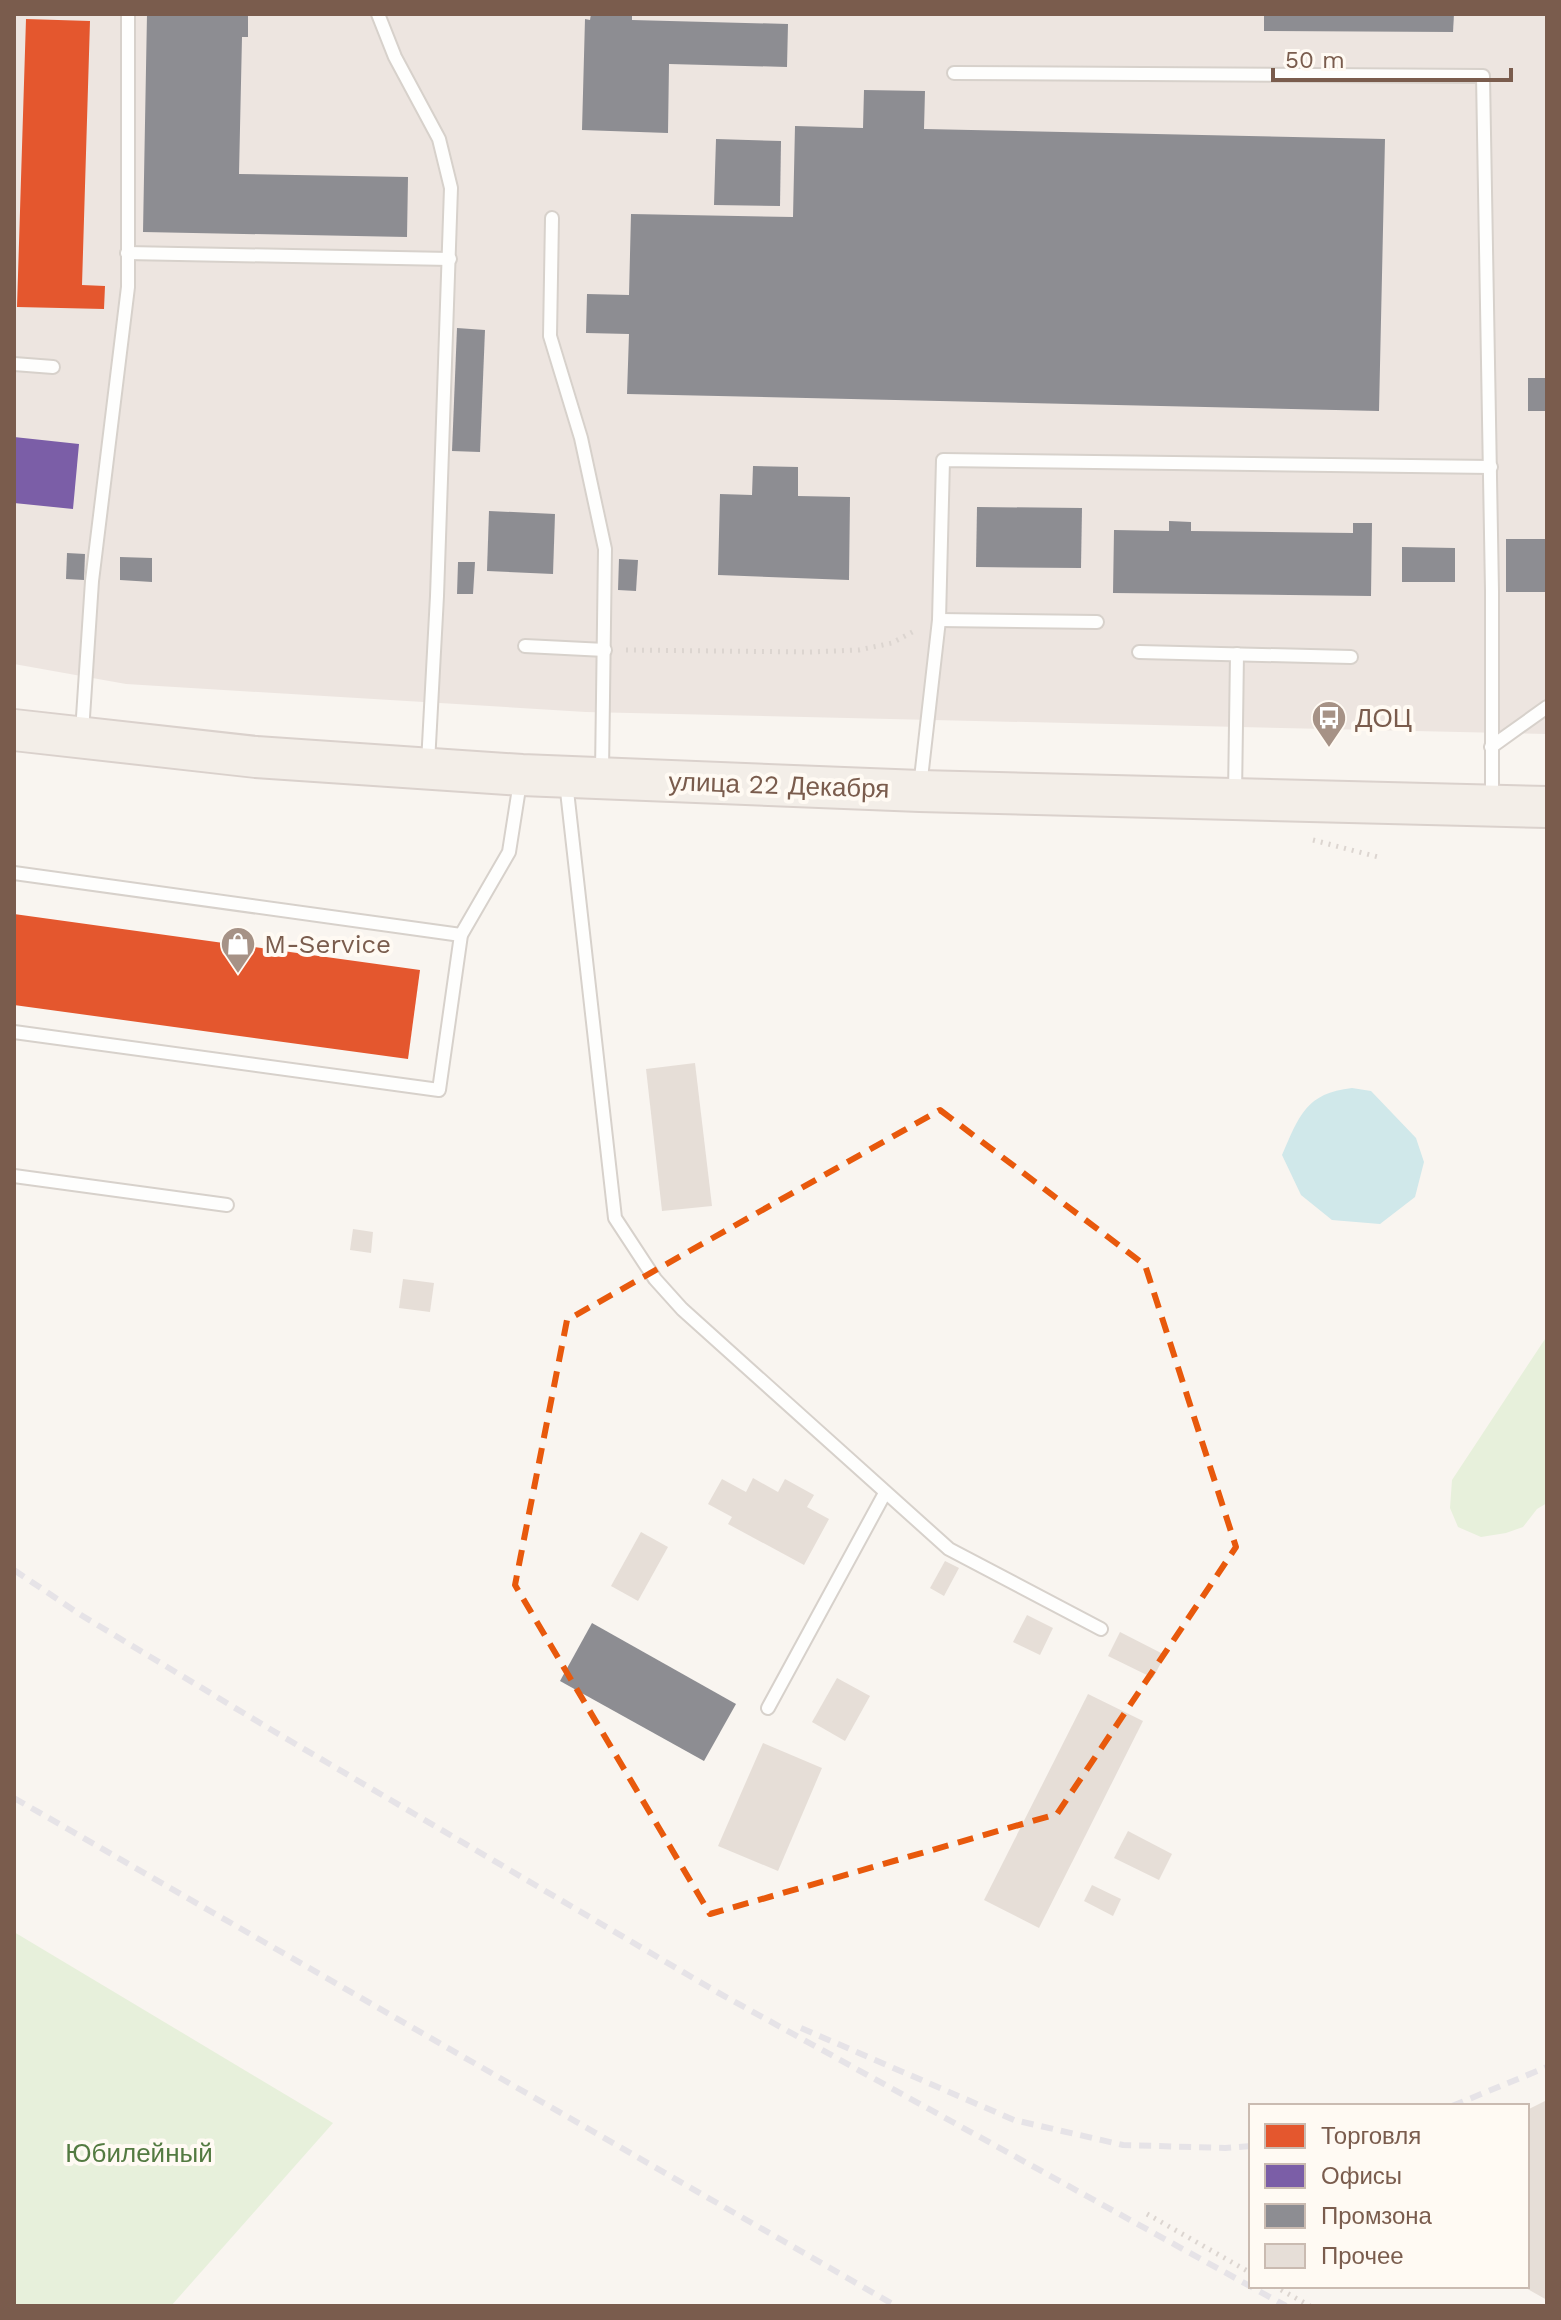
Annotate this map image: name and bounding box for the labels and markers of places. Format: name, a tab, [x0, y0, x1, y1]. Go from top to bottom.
bus stop icon: ДОЦ	[1310, 699, 1348, 749]
place label: ДОЦ	[1355, 703, 1412, 733]
shop icon: M-Service	[219, 925, 257, 975]
place label: M-Service	[264, 929, 391, 959]

